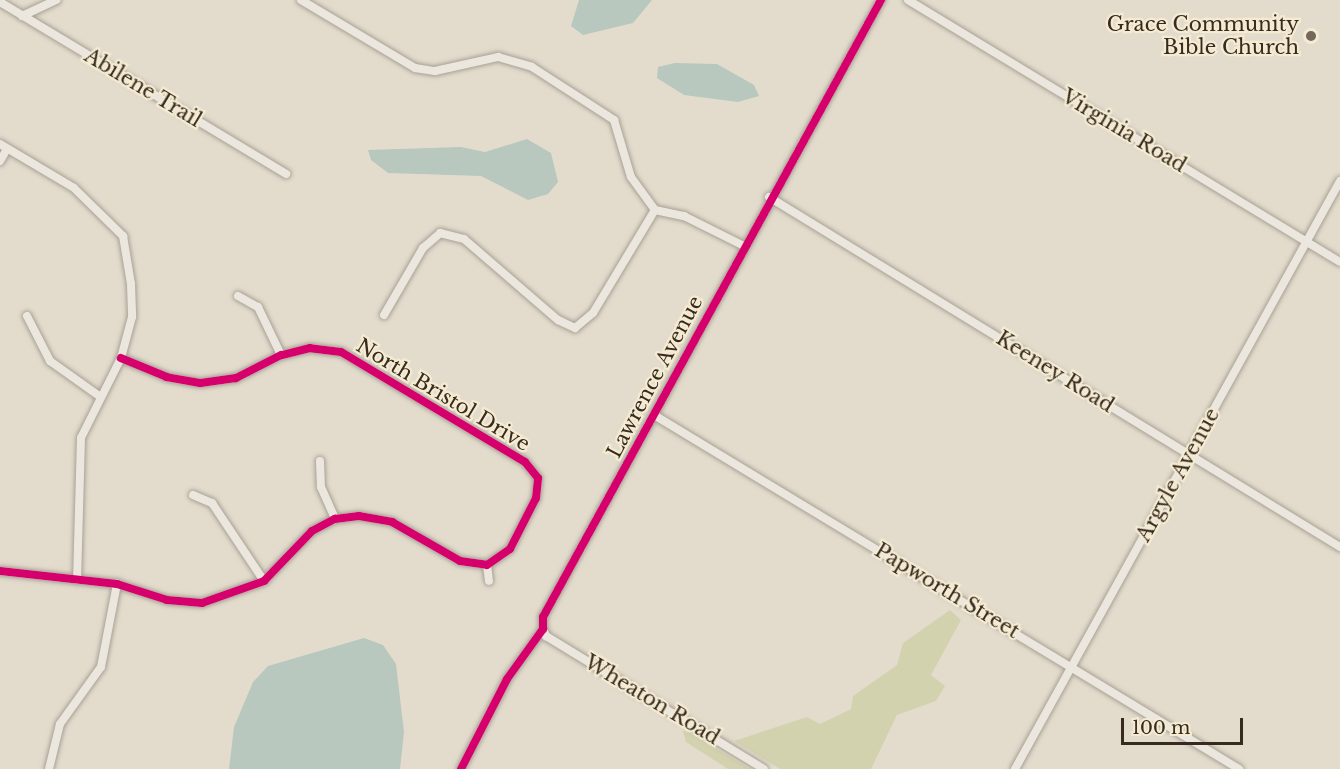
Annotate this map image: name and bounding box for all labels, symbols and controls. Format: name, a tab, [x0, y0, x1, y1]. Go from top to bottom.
place label: Grace Community Bible Church	[1107, 13, 1299, 60]
marker: Grace Community Bible Church	[1304, 29, 1318, 43]
street label: Abilene Trail	[80, 44, 206, 132]
street label: Virginia Road	[1057, 84, 1191, 178]
street label: Lawrence Avenue	[602, 292, 708, 462]
street label: Keeney Road	[991, 326, 1119, 418]
street label: North Bristol Drive	[352, 334, 534, 456]
street label: Argyle Avenue	[1131, 404, 1225, 546]
street label: Papworth Street	[870, 538, 1024, 644]
street label: Wheaton Road	[580, 650, 724, 750]
scale bar	[1124, 706, 1246, 744]
text: 100 m	[1132, 717, 1190, 739]

